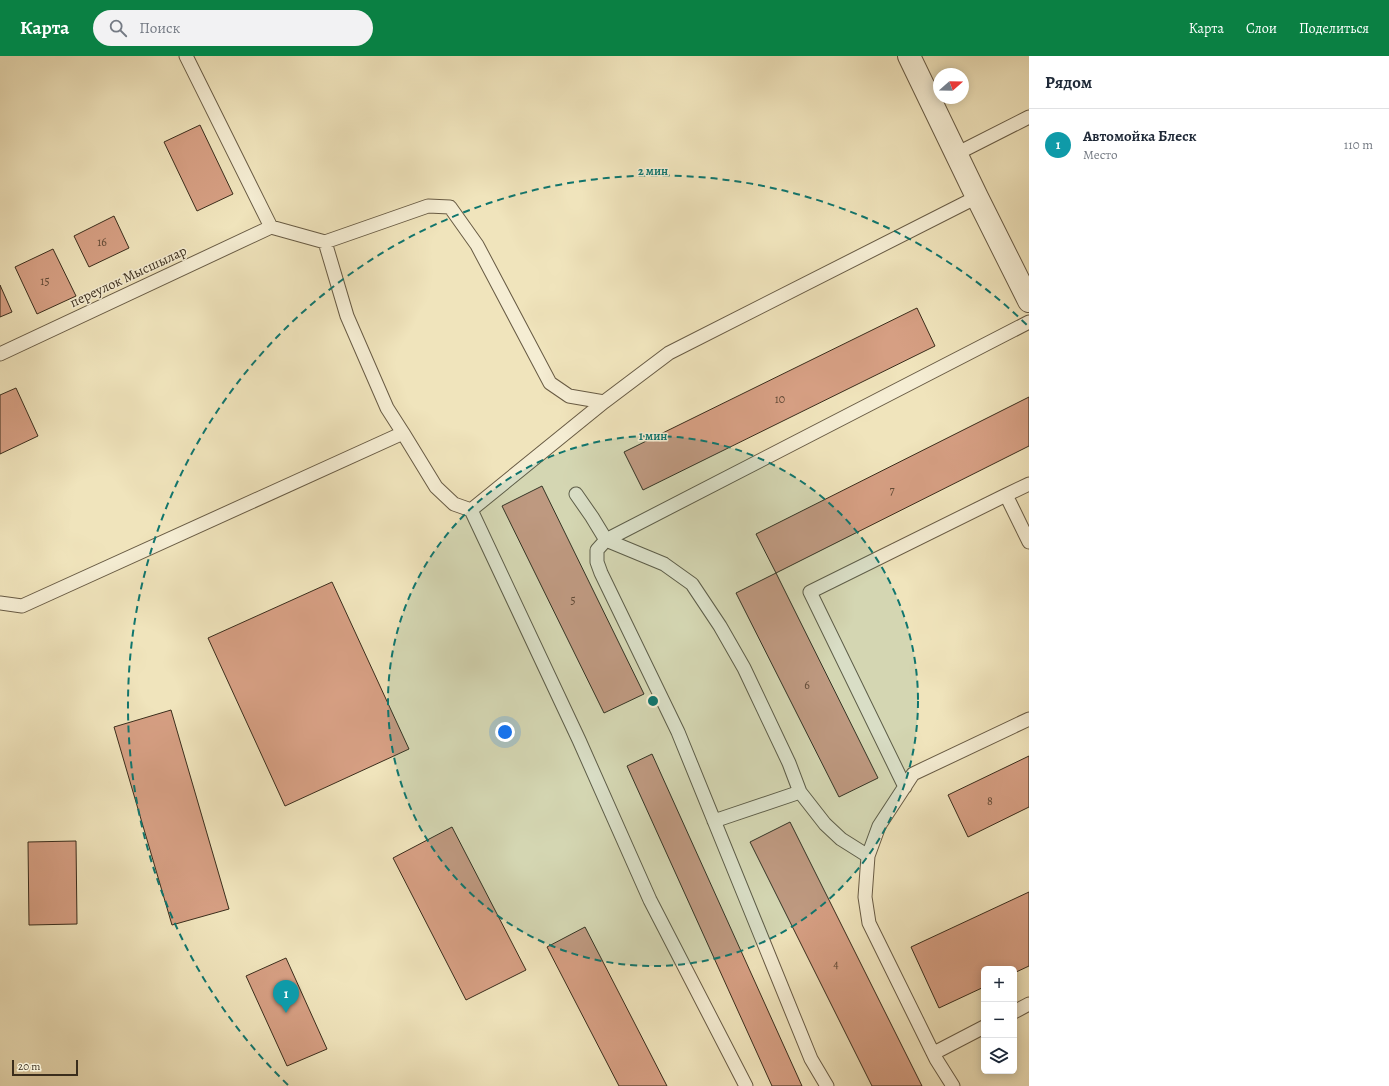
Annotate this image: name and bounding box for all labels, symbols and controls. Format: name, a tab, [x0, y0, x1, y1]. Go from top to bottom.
search box	[93, 10, 373, 46]
text: Карта	[20, 15, 69, 41]
icon: search	[107, 17, 129, 39]
text: Поиск	[139, 18, 180, 38]
text: Карта	[1189, 19, 1224, 38]
text: Слои	[1246, 19, 1277, 38]
text: Поделиться	[1299, 19, 1369, 38]
north arrow	[933, 68, 969, 104]
text: Рядом	[1045, 71, 1092, 94]
text: Автомойка Блеск	[1083, 126, 1197, 146]
text: 1	[1056, 136, 1060, 153]
text: 110 m	[1344, 136, 1373, 153]
text: Место	[1083, 146, 1118, 163]
text: 2 мин	[638, 163, 668, 179]
house number: 16	[97, 234, 107, 250]
street label: переулок Мысшылар	[67, 241, 190, 312]
house number: 15	[40, 273, 50, 289]
house number: 10	[775, 391, 785, 407]
text: 1 мин	[639, 428, 667, 444]
house number: 7	[889, 482, 895, 498]
house number: 5	[570, 592, 576, 608]
house number: 6	[804, 677, 810, 693]
centre of rings	[646, 694, 660, 708]
your location	[495, 722, 515, 742]
house number: 8	[987, 793, 993, 809]
house number: 4	[833, 956, 839, 972]
map controls	[981, 966, 1017, 1074]
button: +	[981, 966, 1017, 1002]
pin: 1	[273, 980, 299, 1013]
button: −	[981, 1002, 1017, 1038]
button: layers	[981, 1038, 1017, 1074]
scale bar	[12, 1058, 78, 1077]
text: 20 m	[18, 1059, 40, 1074]

